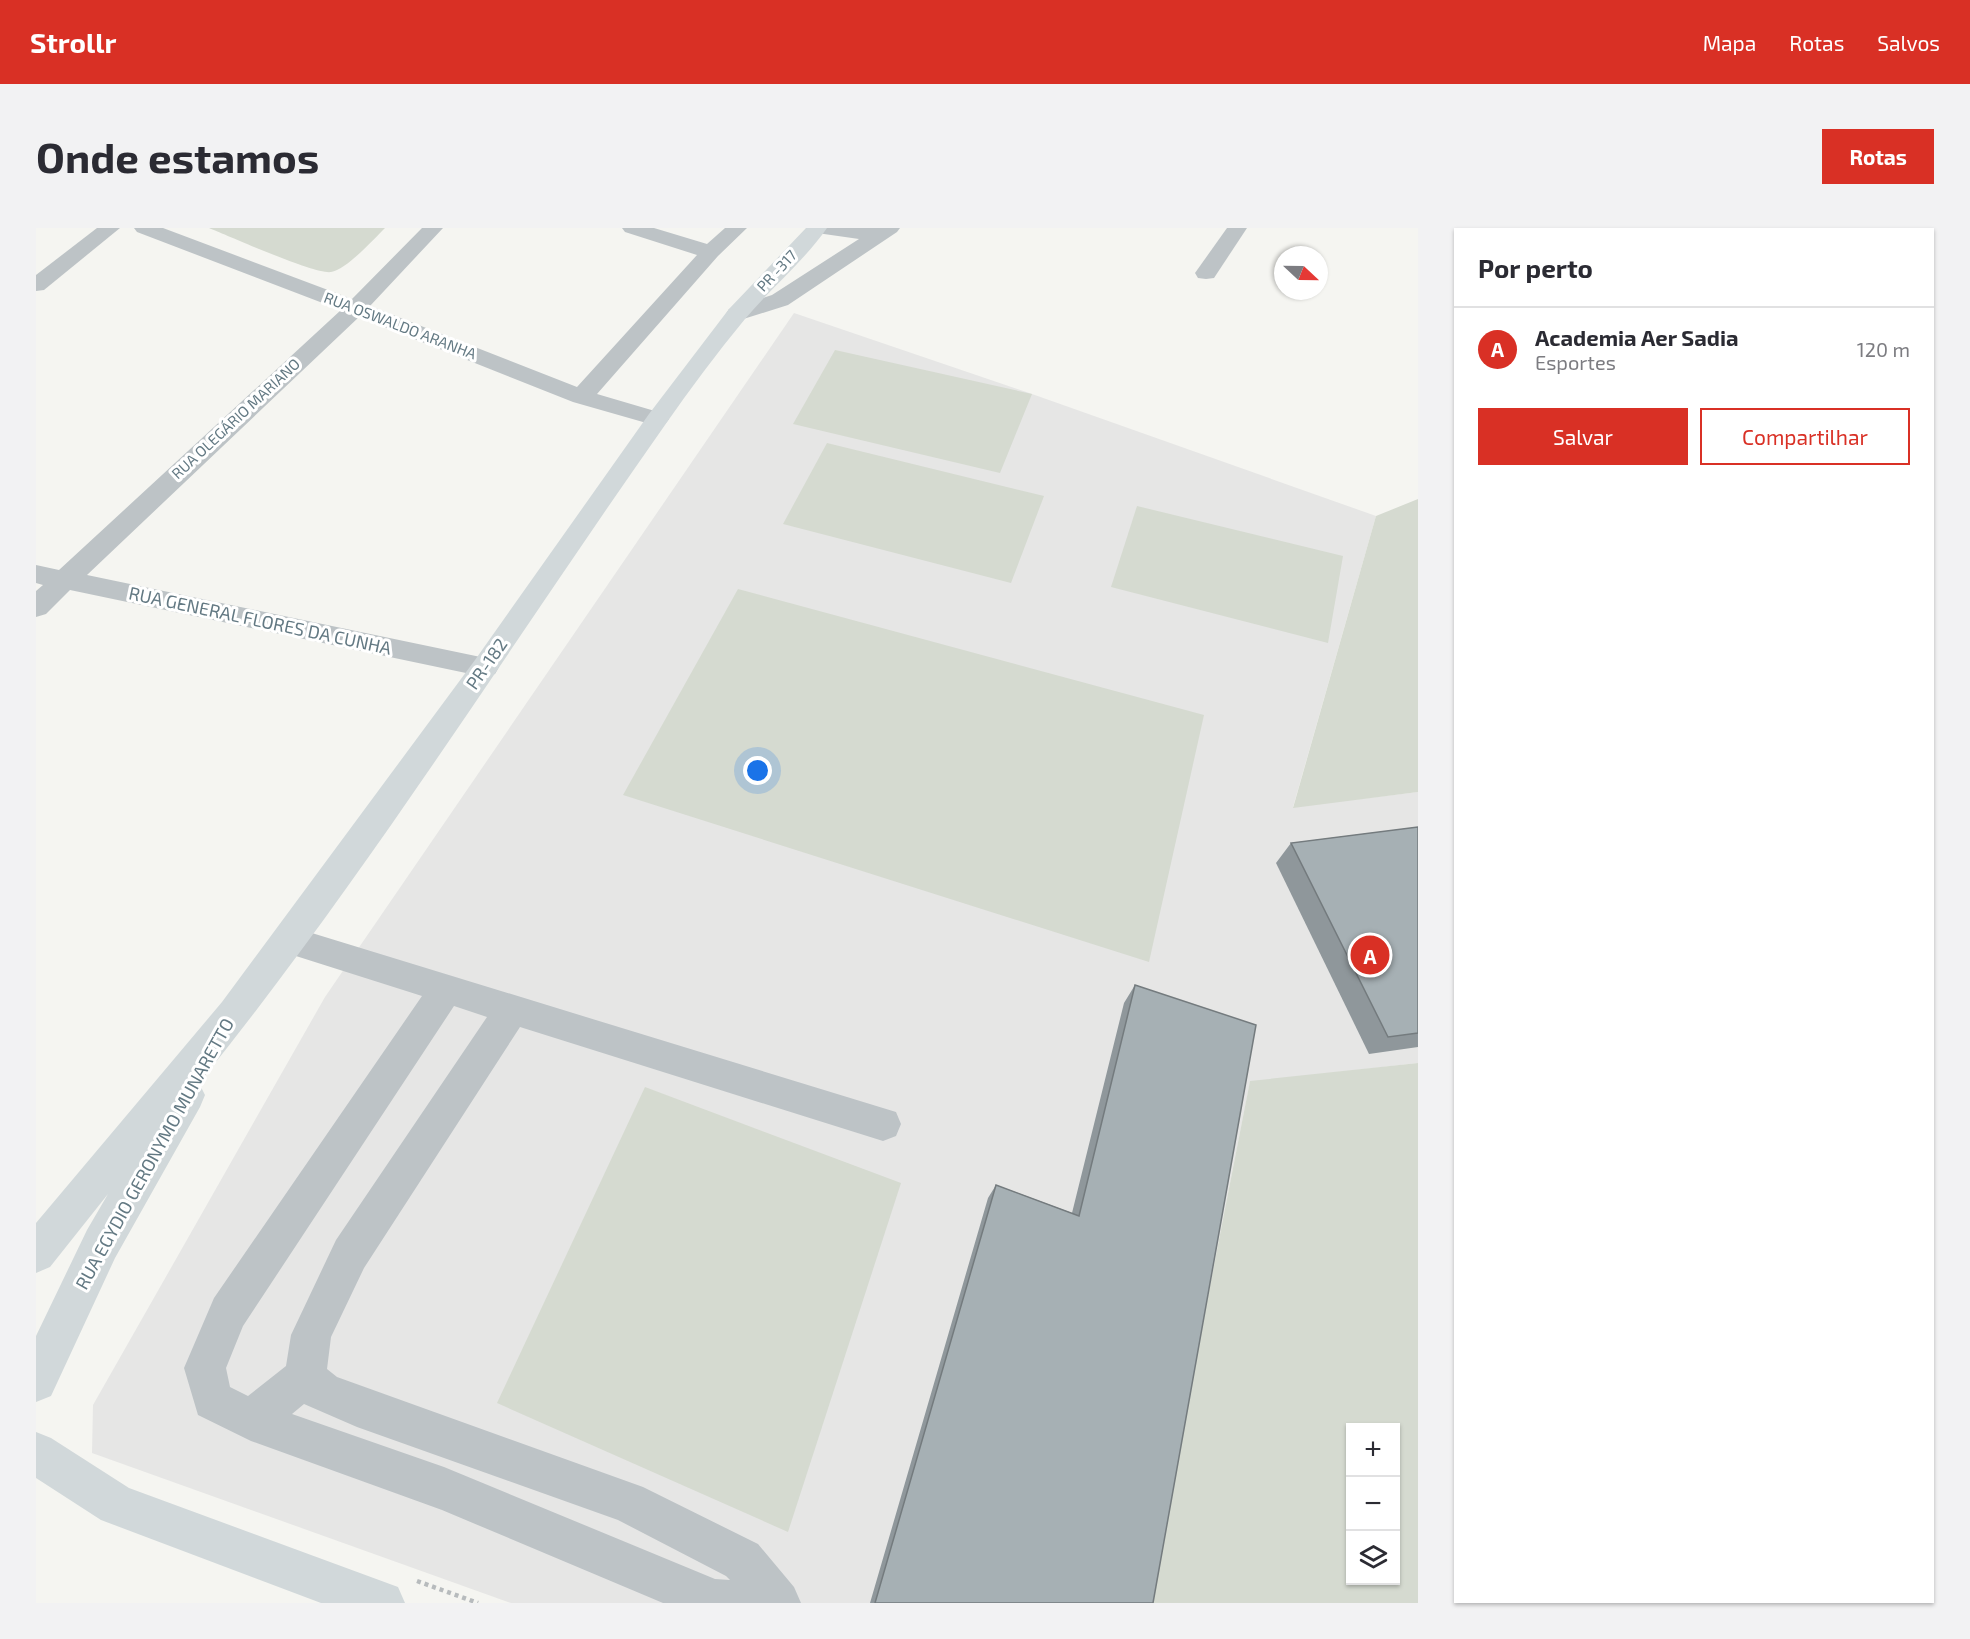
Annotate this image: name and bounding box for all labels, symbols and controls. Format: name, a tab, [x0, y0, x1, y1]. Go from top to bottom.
text: Strollr	[30, 25, 116, 59]
text: Mapa	[1703, 30, 1756, 55]
text: Rotas	[1789, 30, 1844, 55]
text: Salvos	[1877, 30, 1940, 55]
button: Rotas	[1822, 129, 1934, 184]
text: Onde estamos	[36, 131, 319, 181]
street label: PR -317	[753, 246, 800, 295]
north arrow	[1274, 246, 1328, 300]
text: Por perto	[1478, 252, 1593, 283]
street label: RUA OSWALDO ARANHA	[322, 288, 480, 363]
text: Academia Aer Sadia	[1535, 324, 1739, 350]
text: A	[1491, 337, 1504, 361]
text: 120 m	[1857, 337, 1910, 361]
text: Esportes	[1535, 350, 1616, 374]
street label: RUA OLEGÁRIO MARIANO	[168, 354, 303, 482]
button: Salvar	[1478, 408, 1688, 465]
button: Compartilhar	[1700, 408, 1910, 465]
street label: RUA GENERAL FLORES DA CUNHA	[127, 581, 394, 659]
street label: PR-182	[461, 634, 512, 693]
your location	[743, 756, 772, 785]
pin: A	[1350, 932, 1390, 978]
street label: RUA EGYDIO GERONYMO MUNARETTO	[70, 1014, 238, 1293]
map controls	[1346, 1423, 1400, 1585]
button: +	[1346, 1423, 1400, 1477]
button: −	[1346, 1477, 1400, 1531]
button: layers	[1346, 1531, 1400, 1585]

